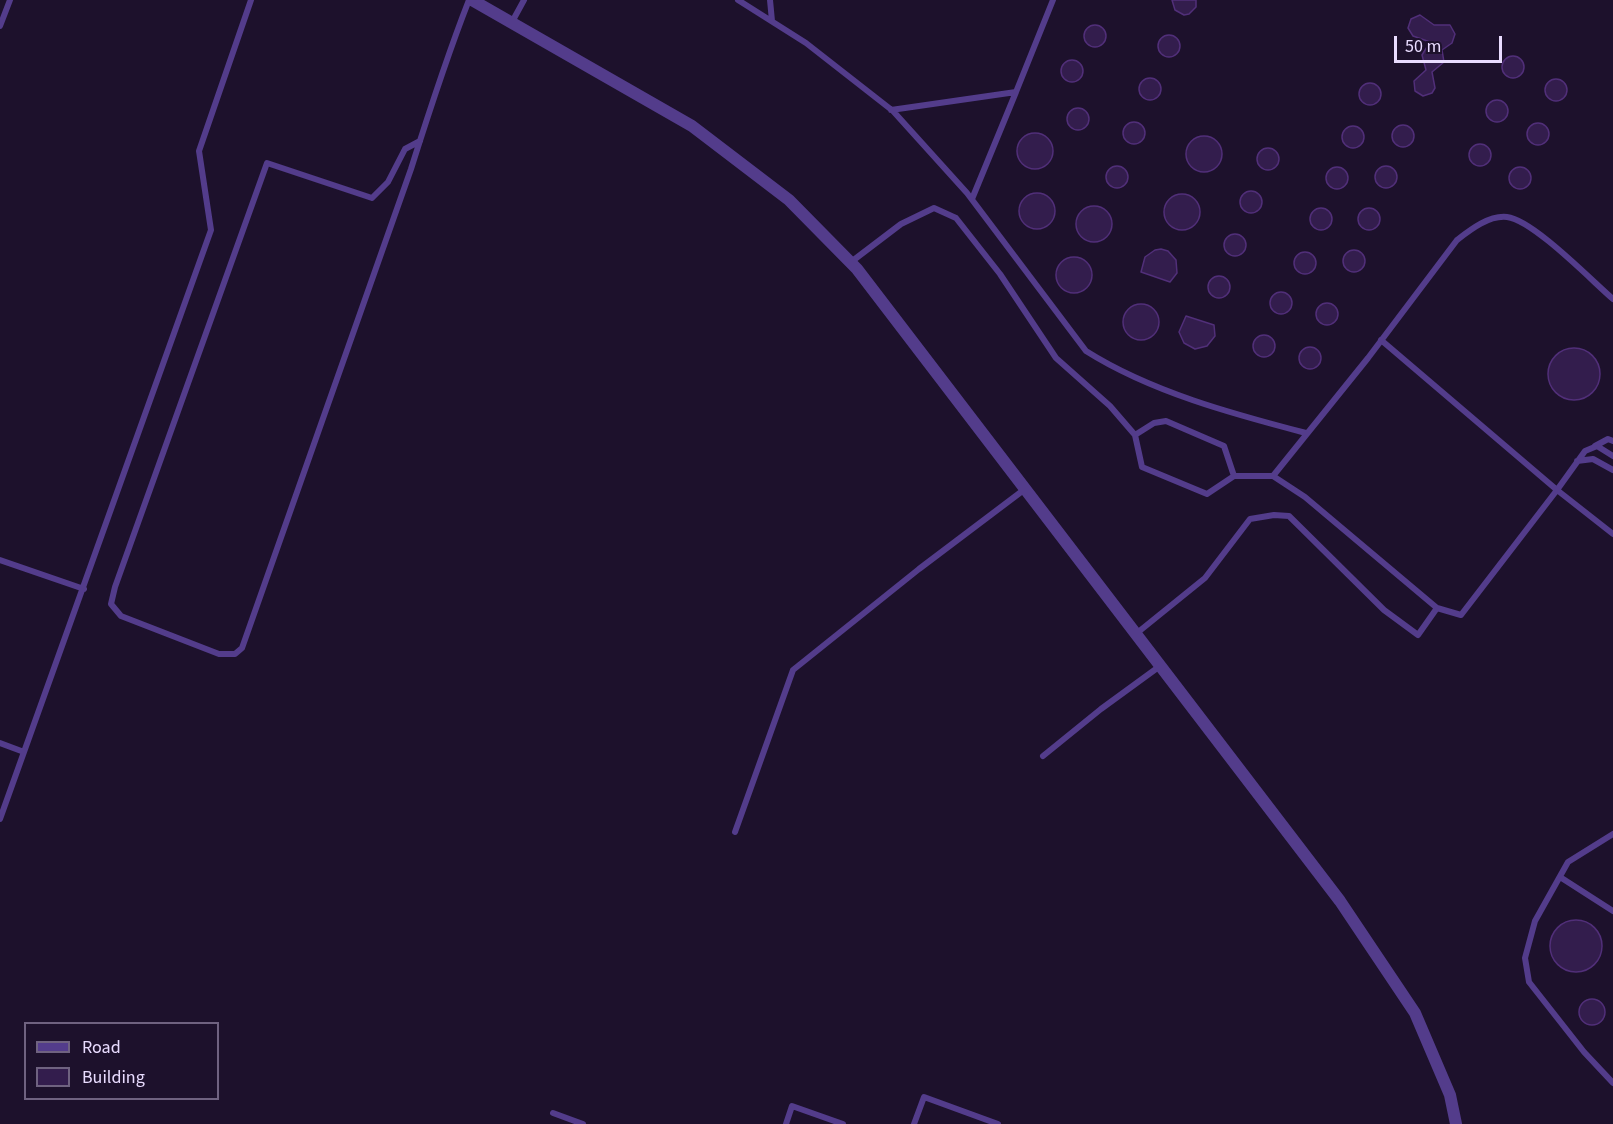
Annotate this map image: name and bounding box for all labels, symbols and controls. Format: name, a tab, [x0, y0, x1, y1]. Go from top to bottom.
scale bar	[1397, 24, 1505, 62]
text: 50 m	[1405, 34, 1441, 59]
legend	[24, 1022, 219, 1100]
text: Road	[82, 1035, 121, 1060]
text: Building	[82, 1065, 145, 1090]

